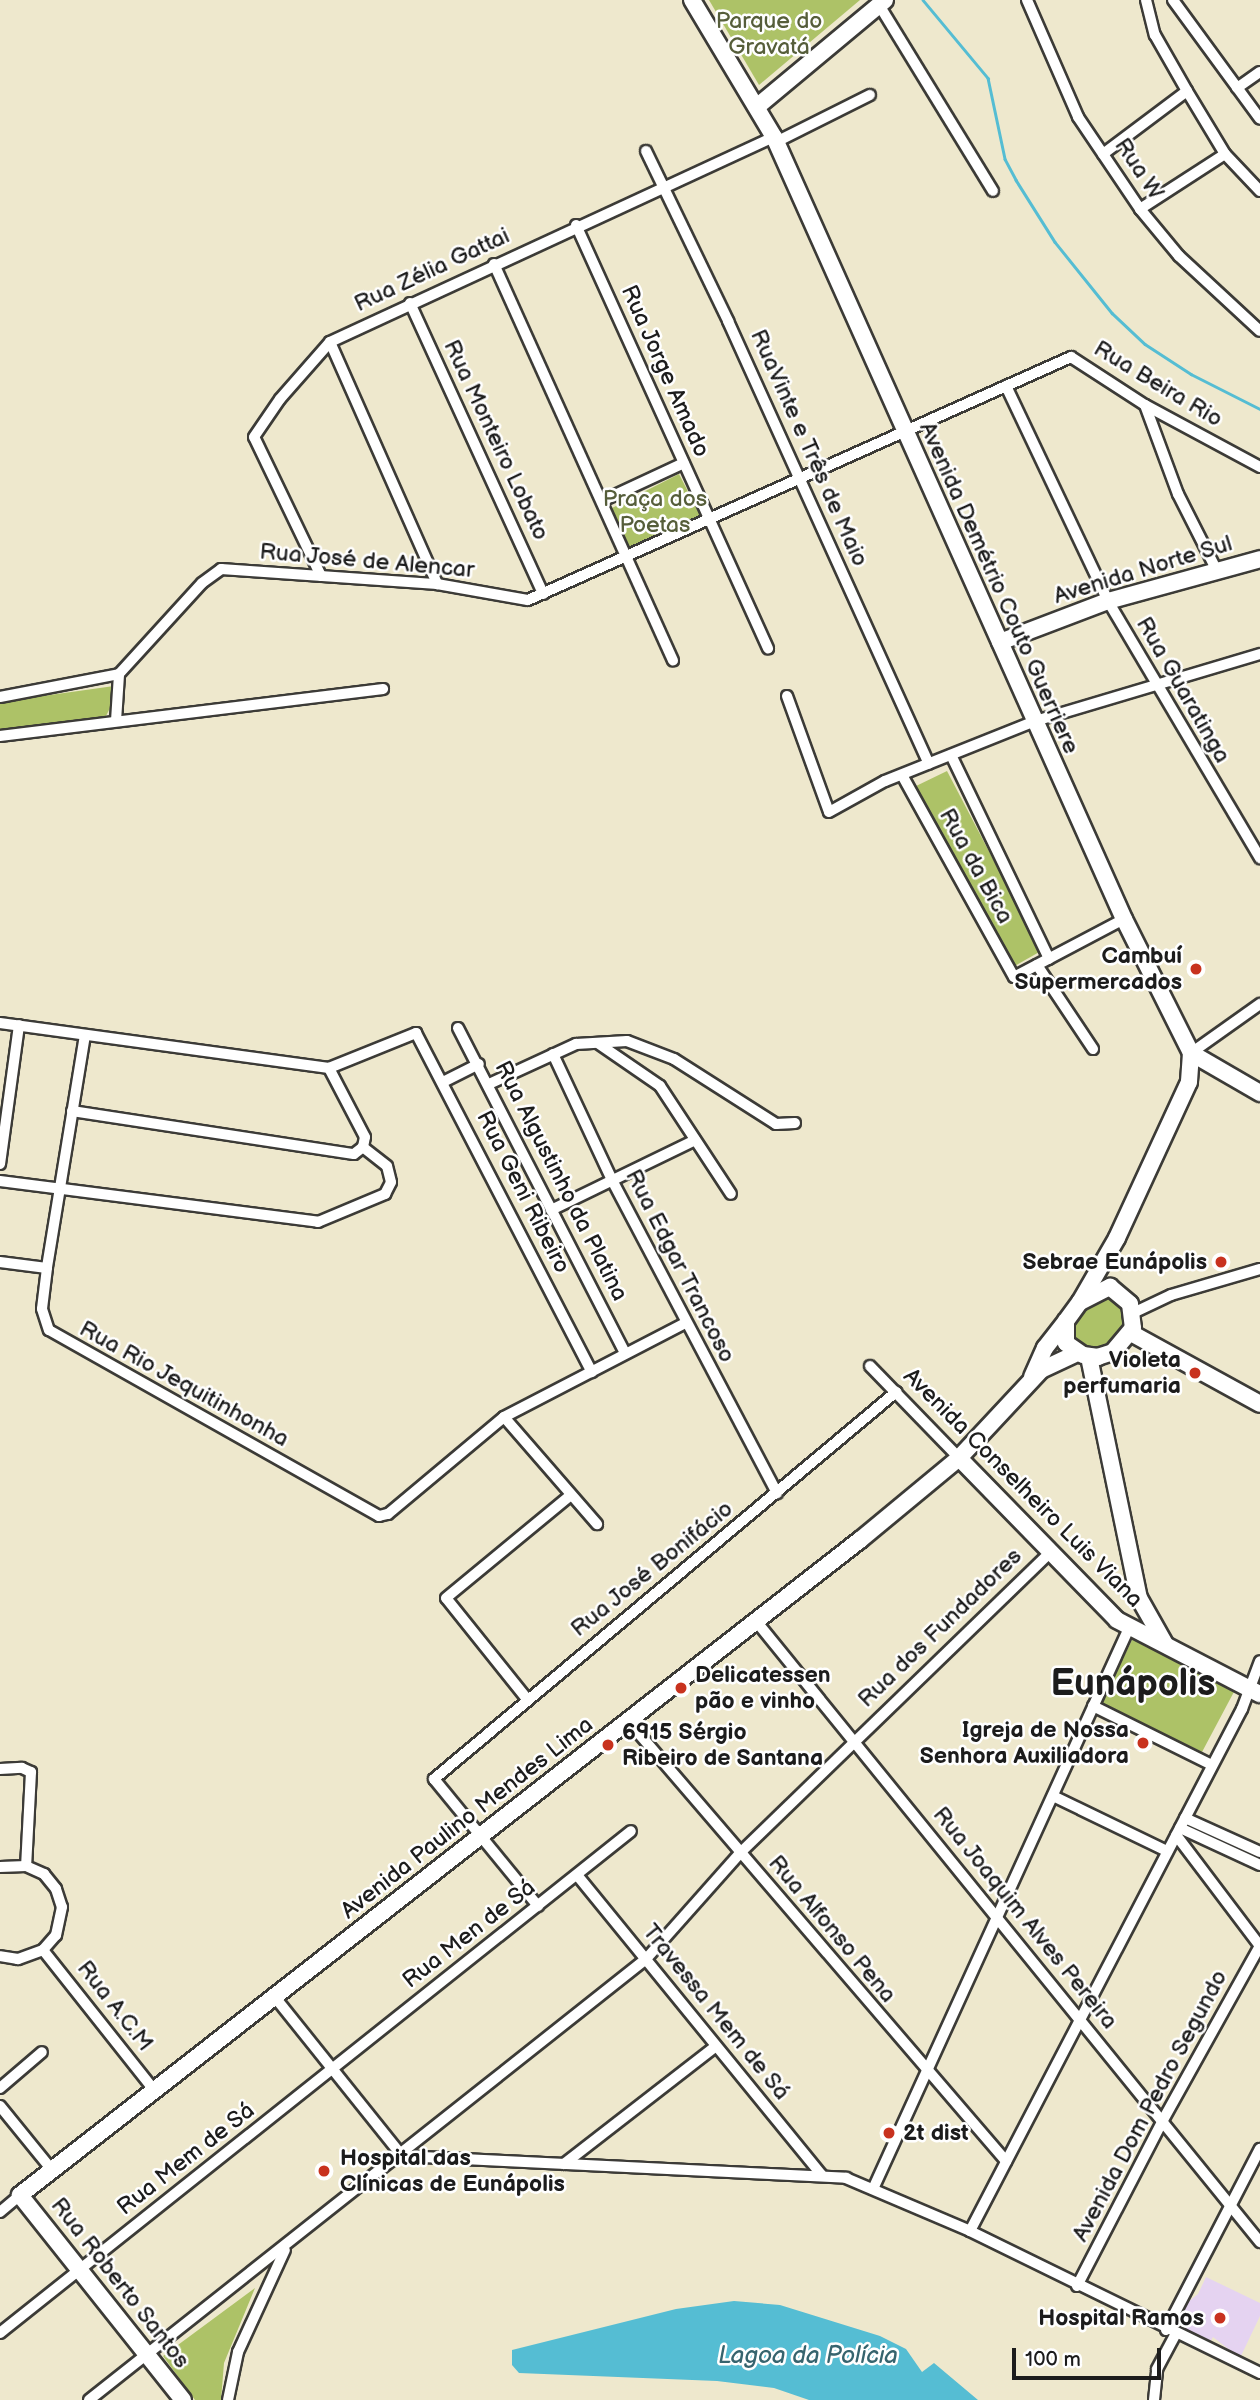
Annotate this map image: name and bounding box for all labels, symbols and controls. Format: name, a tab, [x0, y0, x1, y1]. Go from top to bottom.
park label: Parque do Gravatá	[716, 7, 822, 61]
street label: Rua W	[1108, 133, 1170, 205]
street label: Rua Zélia Gattai	[350, 222, 514, 318]
street label: Rua Jorge Amado	[614, 280, 716, 462]
street label: RuaVinte e Três de Maio	[744, 325, 874, 571]
street label: Rua Monteiro Lobato	[437, 335, 555, 545]
street label: Rua Beira Rio	[1089, 335, 1227, 433]
street label: Avenida Demétrio Couto Guerriere	[913, 418, 1085, 758]
park label: Praça dos Poetas	[603, 485, 707, 539]
street label: Avenida Norte Sul	[1050, 530, 1236, 610]
street label: Rua José de Alencar	[258, 538, 476, 584]
street label: Rua Guaratinga	[1130, 612, 1236, 768]
street label: Rua da Bica	[933, 804, 1019, 928]
place label: Cambuí Supermercados	[1014, 942, 1182, 996]
marker: Cambuí Supermercados	[1188, 961, 1204, 977]
street label: Rua Algustinho da Platina	[488, 1056, 634, 1306]
street label: Rua Geni Ribeiro	[470, 1106, 576, 1278]
street label: Rua Edgar Trancoso	[619, 1164, 741, 1368]
place label: Sebrae Eunápolis	[1023, 1248, 1207, 1276]
marker: Sebrae Eunápolis	[1213, 1254, 1229, 1270]
street label: Rua Rio Jequitinhonha	[74, 1315, 294, 1453]
place label: Violeta perfumaria	[1063, 1346, 1181, 1400]
street label: Avenida Conselheiro Luis Viana	[897, 1362, 1149, 1614]
marker: Violeta perfumaria	[1187, 1365, 1203, 1381]
street label: Rua José Bonifácio	[565, 1495, 739, 1643]
street label: Rua dos Fundadores	[852, 1543, 1028, 1713]
place label: Delicatessen pão e vinho	[695, 1661, 831, 1715]
district label: Eunápolis	[1051, 1662, 1215, 1706]
marker: Delicatessen pão e vinho	[673, 1680, 689, 1696]
street label: Avenida Paulino Mendes Lima	[335, 1711, 599, 1925]
place label: Igreja de Nossa Senhora Auxiliadora	[920, 1716, 1129, 1770]
place label: 6915 Sérgio Ribeiro de Santana	[622, 1718, 823, 1772]
marker: Igreja de Nossa Senhora Auxiliadora	[1135, 1735, 1151, 1751]
marker: 6915 Sérgio Ribeiro de Santana	[600, 1737, 616, 1753]
street label: Rua Joaquim Alves Pereira	[926, 1801, 1124, 2035]
street label: Rua Alfonso Pena	[762, 1850, 902, 2008]
street label: Rua Men de Sá	[397, 1874, 541, 1994]
street label: Travessa Mem de Sá	[636, 1918, 796, 2106]
street label: Rua A.C.M	[71, 1955, 159, 2057]
street label: Avenida Dom Pedro Segundo	[1067, 1965, 1233, 2247]
street label: Rua Mem de Sá	[112, 2097, 260, 2221]
place label: 2t dist	[903, 2119, 969, 2147]
marker: 2t dist	[881, 2125, 897, 2141]
place label: Hospital das Clínicas de Eunápolis	[340, 2144, 565, 2198]
marker: Hospital das Clínicas de Eunápolis	[314, 2161, 334, 2181]
street label: Rua Roberto Santos	[45, 2192, 195, 2374]
place label: Hospital Ramos	[1038, 2304, 1204, 2332]
marker: Hospital Ramos	[1210, 2308, 1230, 2328]
scale bar	[1015, 2334, 1164, 2378]
water label: Lagoa da Polícia	[718, 2342, 898, 2370]
text: 100 m	[1025, 2347, 1081, 2372]

